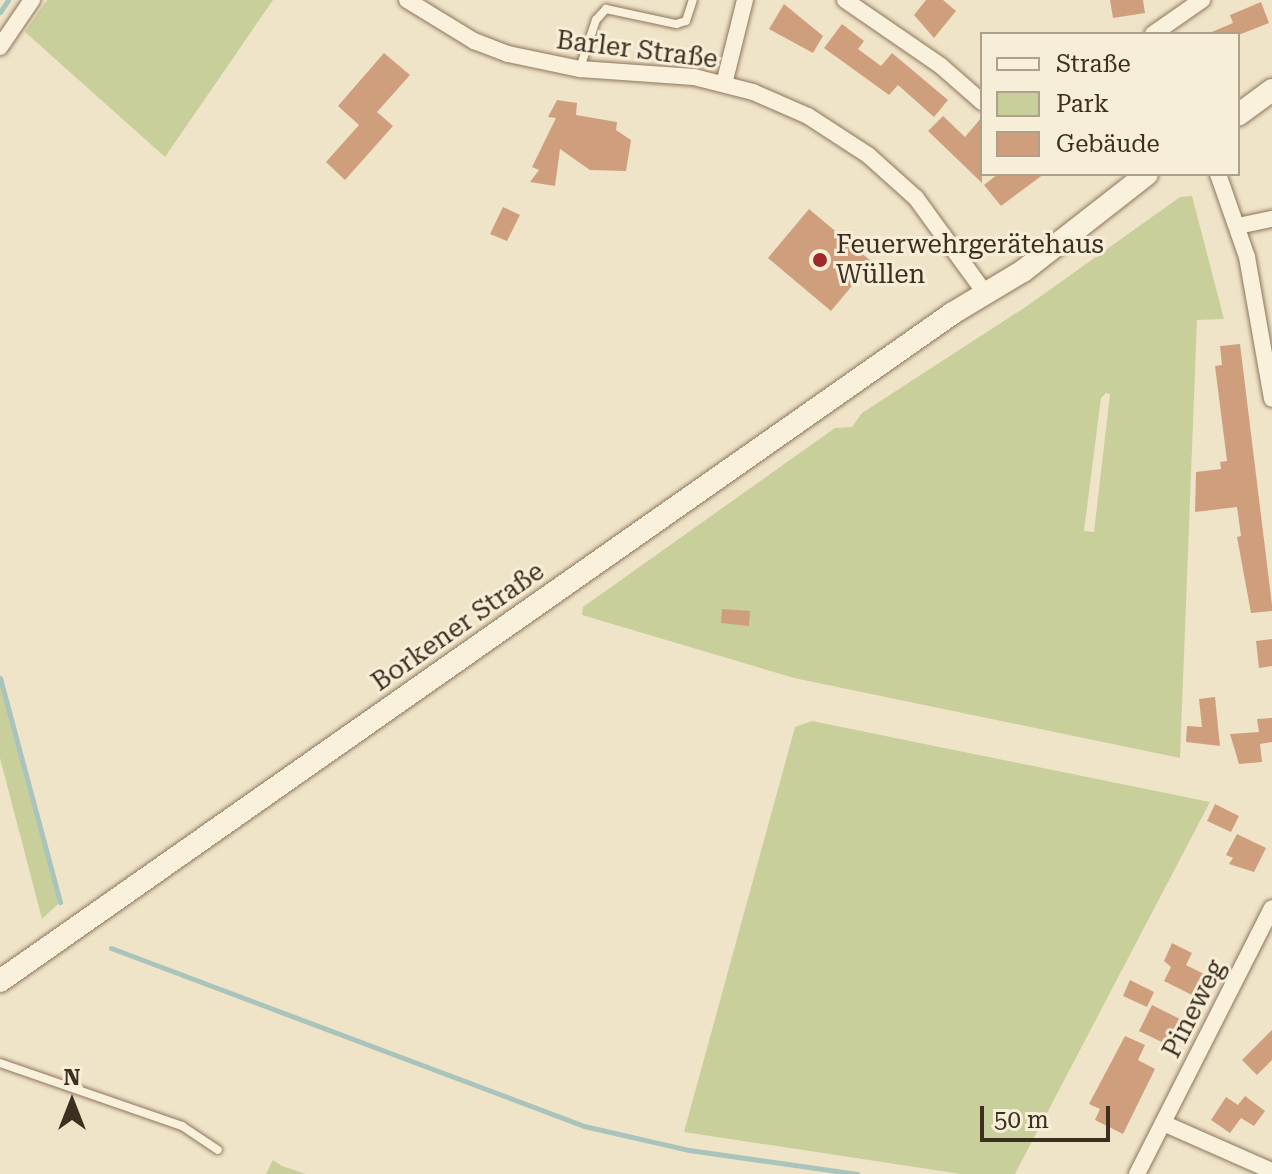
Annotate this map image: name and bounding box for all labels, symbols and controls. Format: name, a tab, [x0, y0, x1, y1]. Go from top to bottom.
street label: Barler Straße	[555, 25, 719, 75]
legend	[980, 32, 1240, 176]
text: Straße	[1056, 50, 1131, 78]
text: Park	[1056, 90, 1109, 118]
text: Gebäude	[1056, 130, 1160, 158]
place label: Feuerwehrgerätehaus Wüllen	[836, 229, 1104, 290]
marker: Feuerwehrgerätehaus Wüllen	[811, 251, 829, 269]
street label: Borkener Straße	[366, 556, 550, 698]
street label: Pineweg	[1156, 955, 1232, 1063]
north arrow	[32, 1062, 112, 1142]
text: N	[64, 1065, 80, 1090]
scale bar	[984, 1090, 1114, 1140]
text: 50 m	[994, 1106, 1049, 1134]

